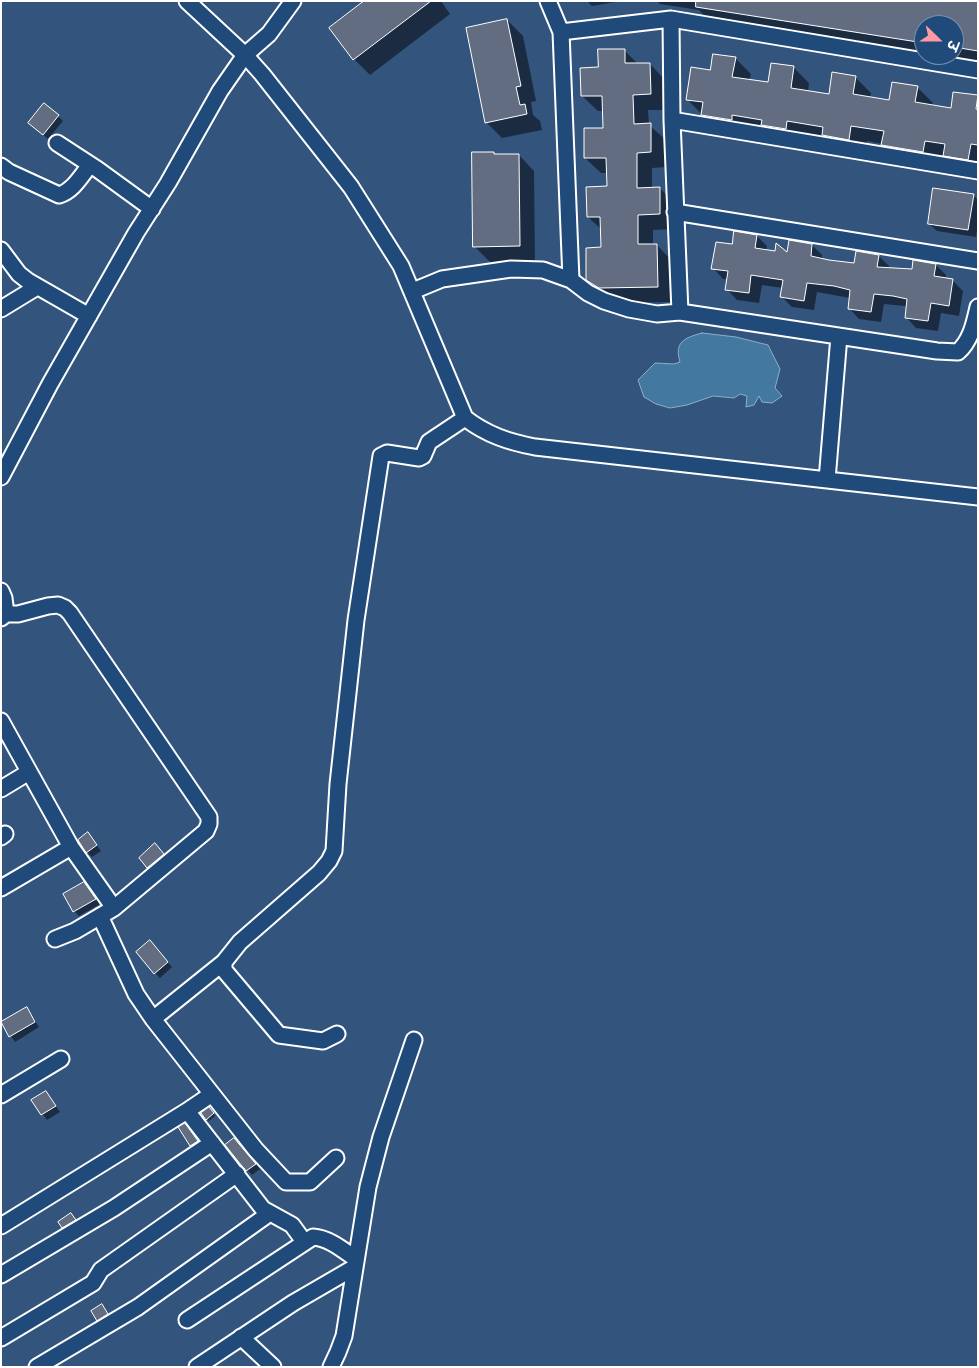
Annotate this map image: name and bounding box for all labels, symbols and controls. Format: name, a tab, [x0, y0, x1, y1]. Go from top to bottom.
north arrow	[914, 15, 964, 65]
text: उ	[943, 38, 962, 53]

